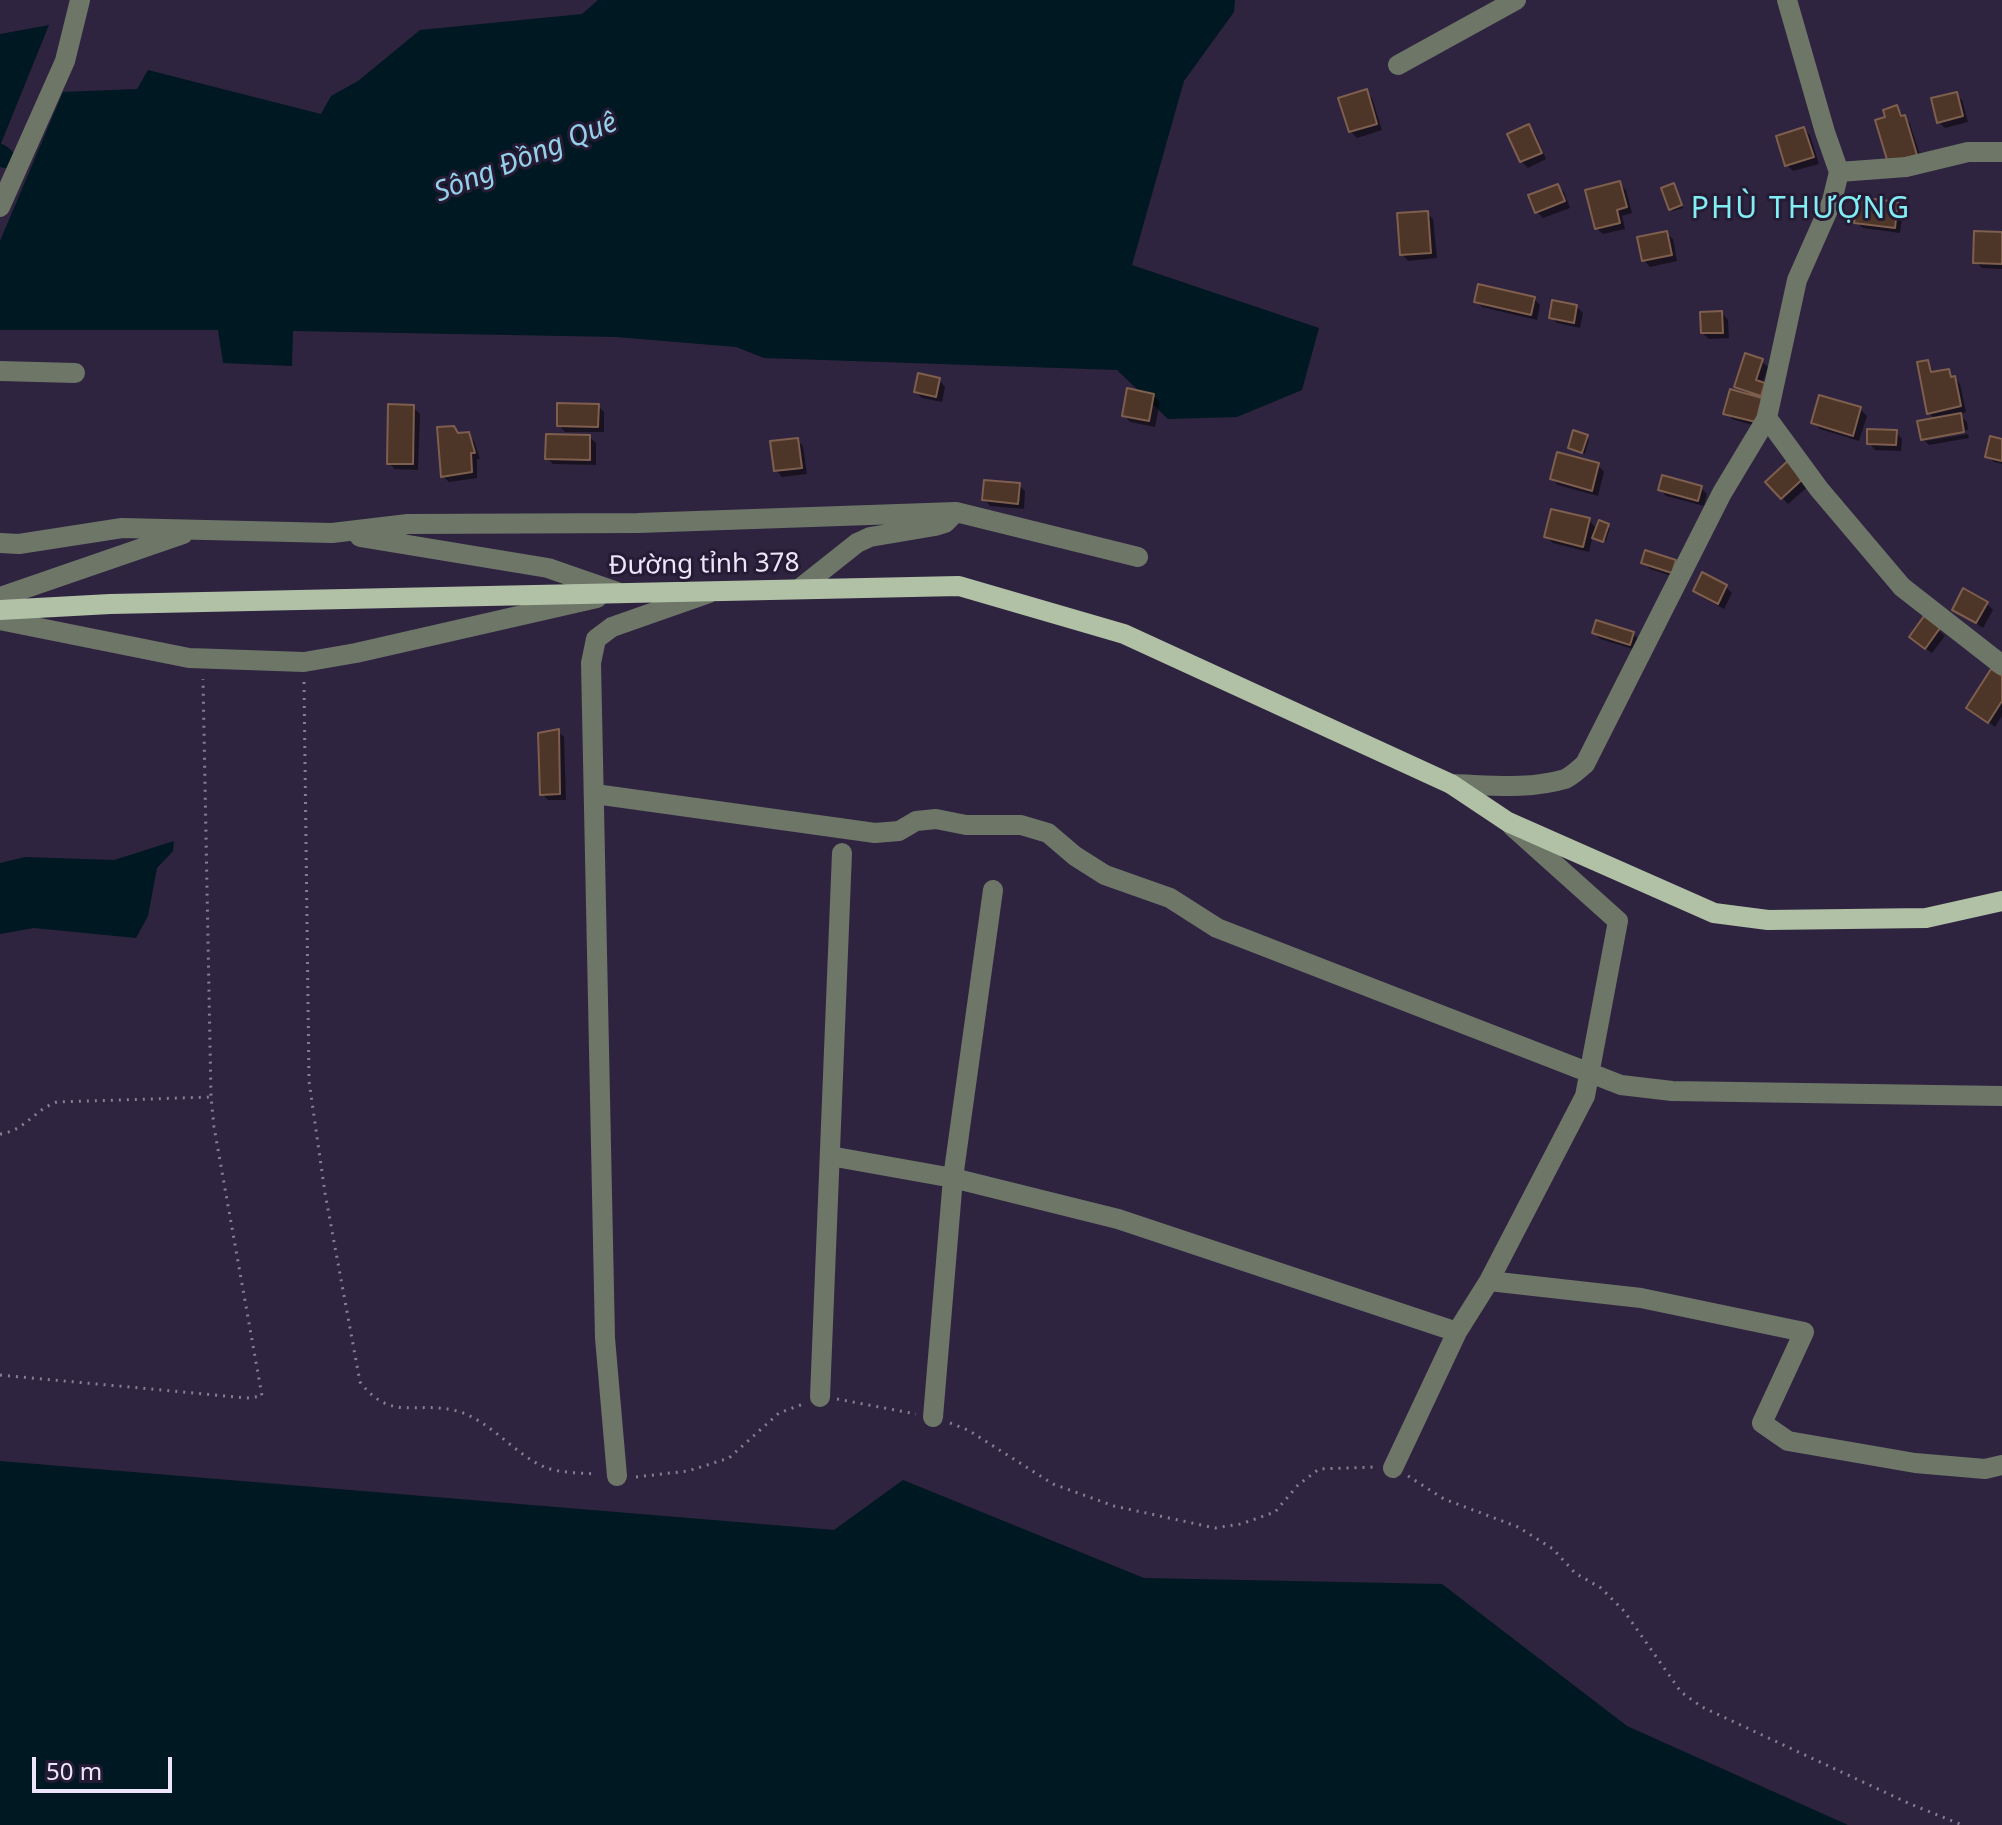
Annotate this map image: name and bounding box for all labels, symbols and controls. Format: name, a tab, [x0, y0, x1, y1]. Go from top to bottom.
water label: Sông Đồng Quê	[430, 106, 622, 210]
district label: PHÙ THƯỢNG	[1691, 191, 1911, 227]
street label: Đường tỉnh 378	[608, 548, 800, 582]
scale bar	[36, 1741, 176, 1791]
text: 50 m	[46, 1754, 102, 1787]

